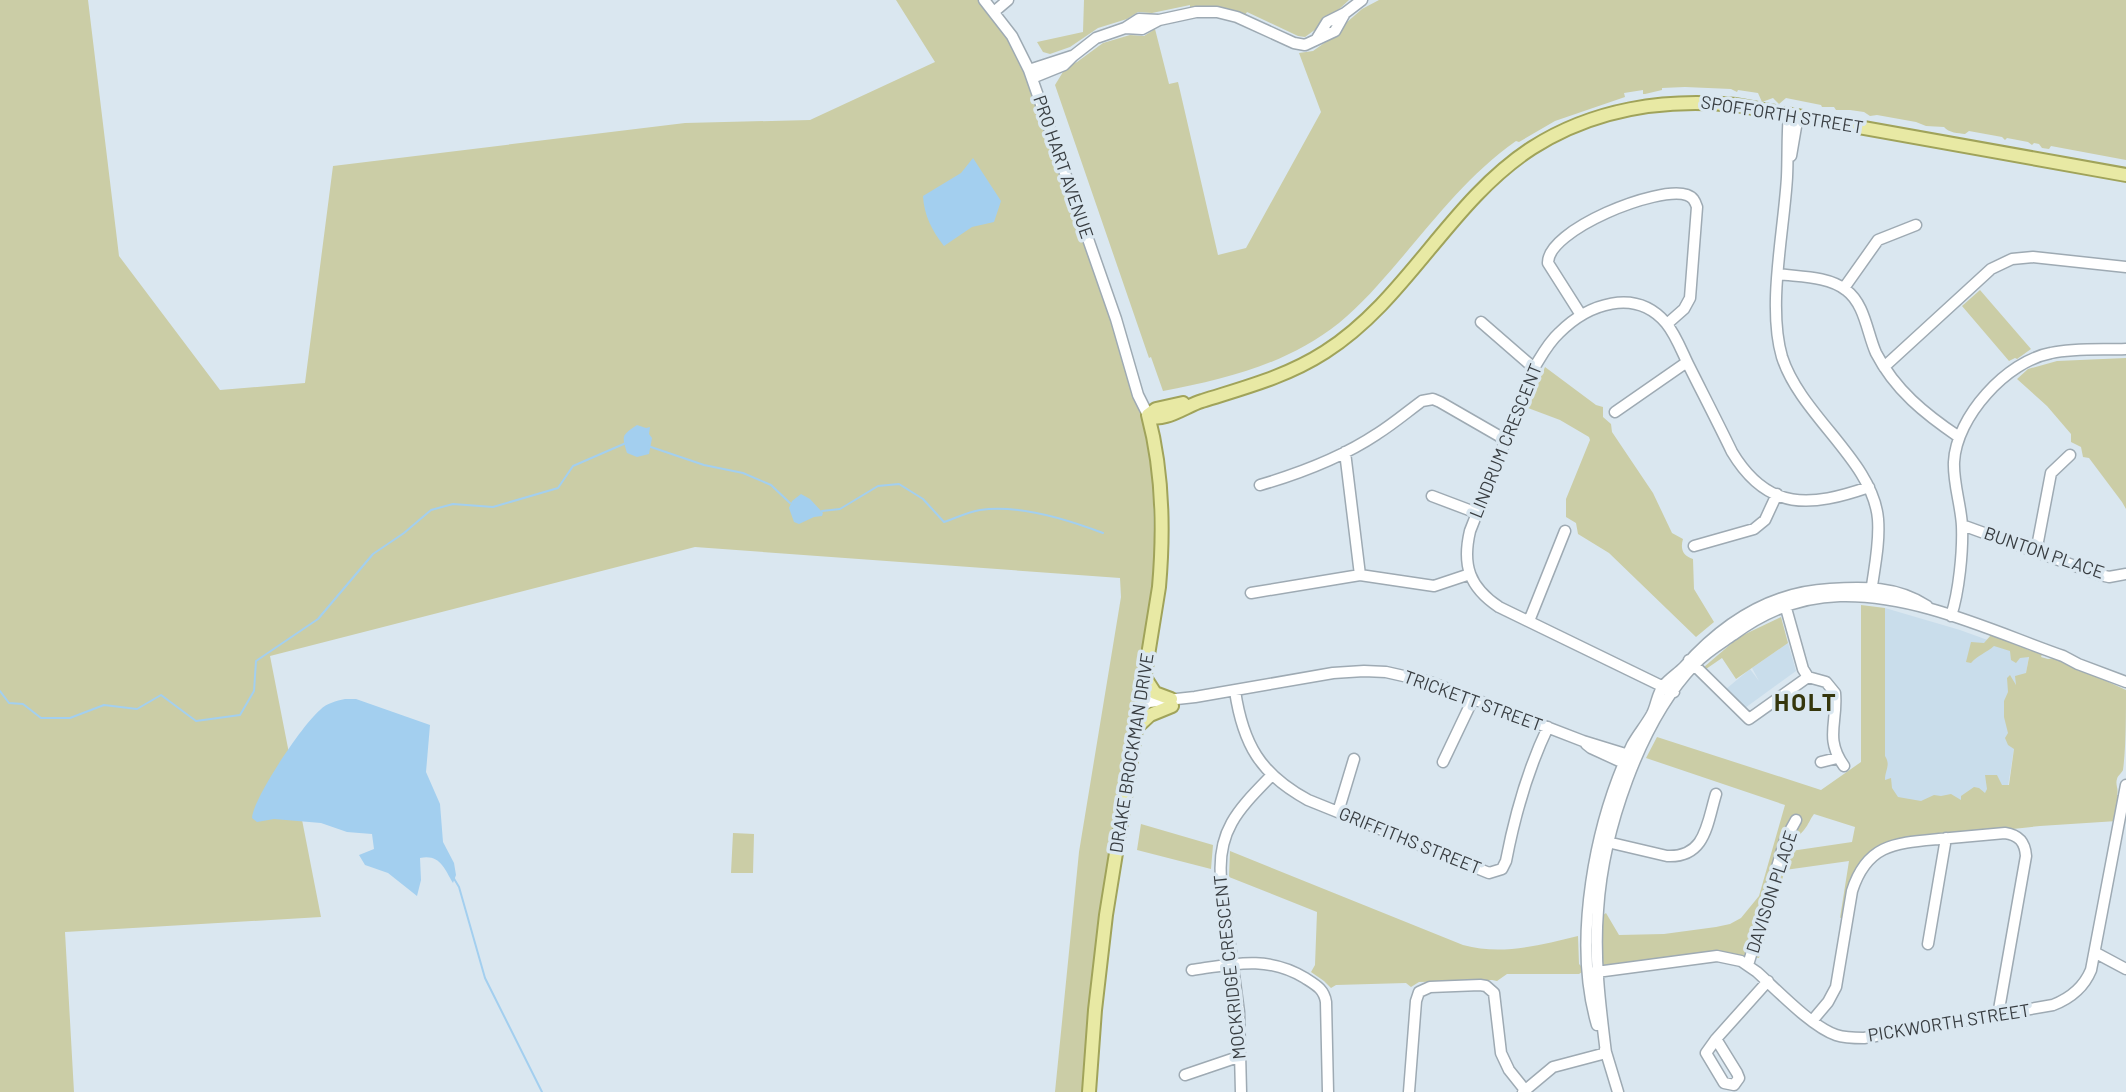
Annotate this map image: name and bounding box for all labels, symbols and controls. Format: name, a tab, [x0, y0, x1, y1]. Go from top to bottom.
street label: SPOFFORTH STREET	[1699, 90, 1865, 138]
street label: PRO HART AVENUE	[1029, 92, 1099, 241]
street label: LINDRUM CRESCENT	[1464, 360, 1546, 521]
street label: BUNTON PLACE	[1981, 521, 2107, 583]
street label: DRAKE BROCKMAN DRIVE	[1104, 651, 1158, 854]
street label: TRICKETT STREET	[1401, 665, 1546, 735]
district label: HOLT	[1774, 687, 1838, 716]
street label: GRIFFITHS STREET	[1336, 802, 1485, 879]
street label: DAVISON PLACE	[1741, 828, 1801, 956]
street label: MOCKRIDGE CRESCENT	[1208, 874, 1250, 1061]
street label: PICKWORTH STREET	[1866, 998, 2031, 1046]

